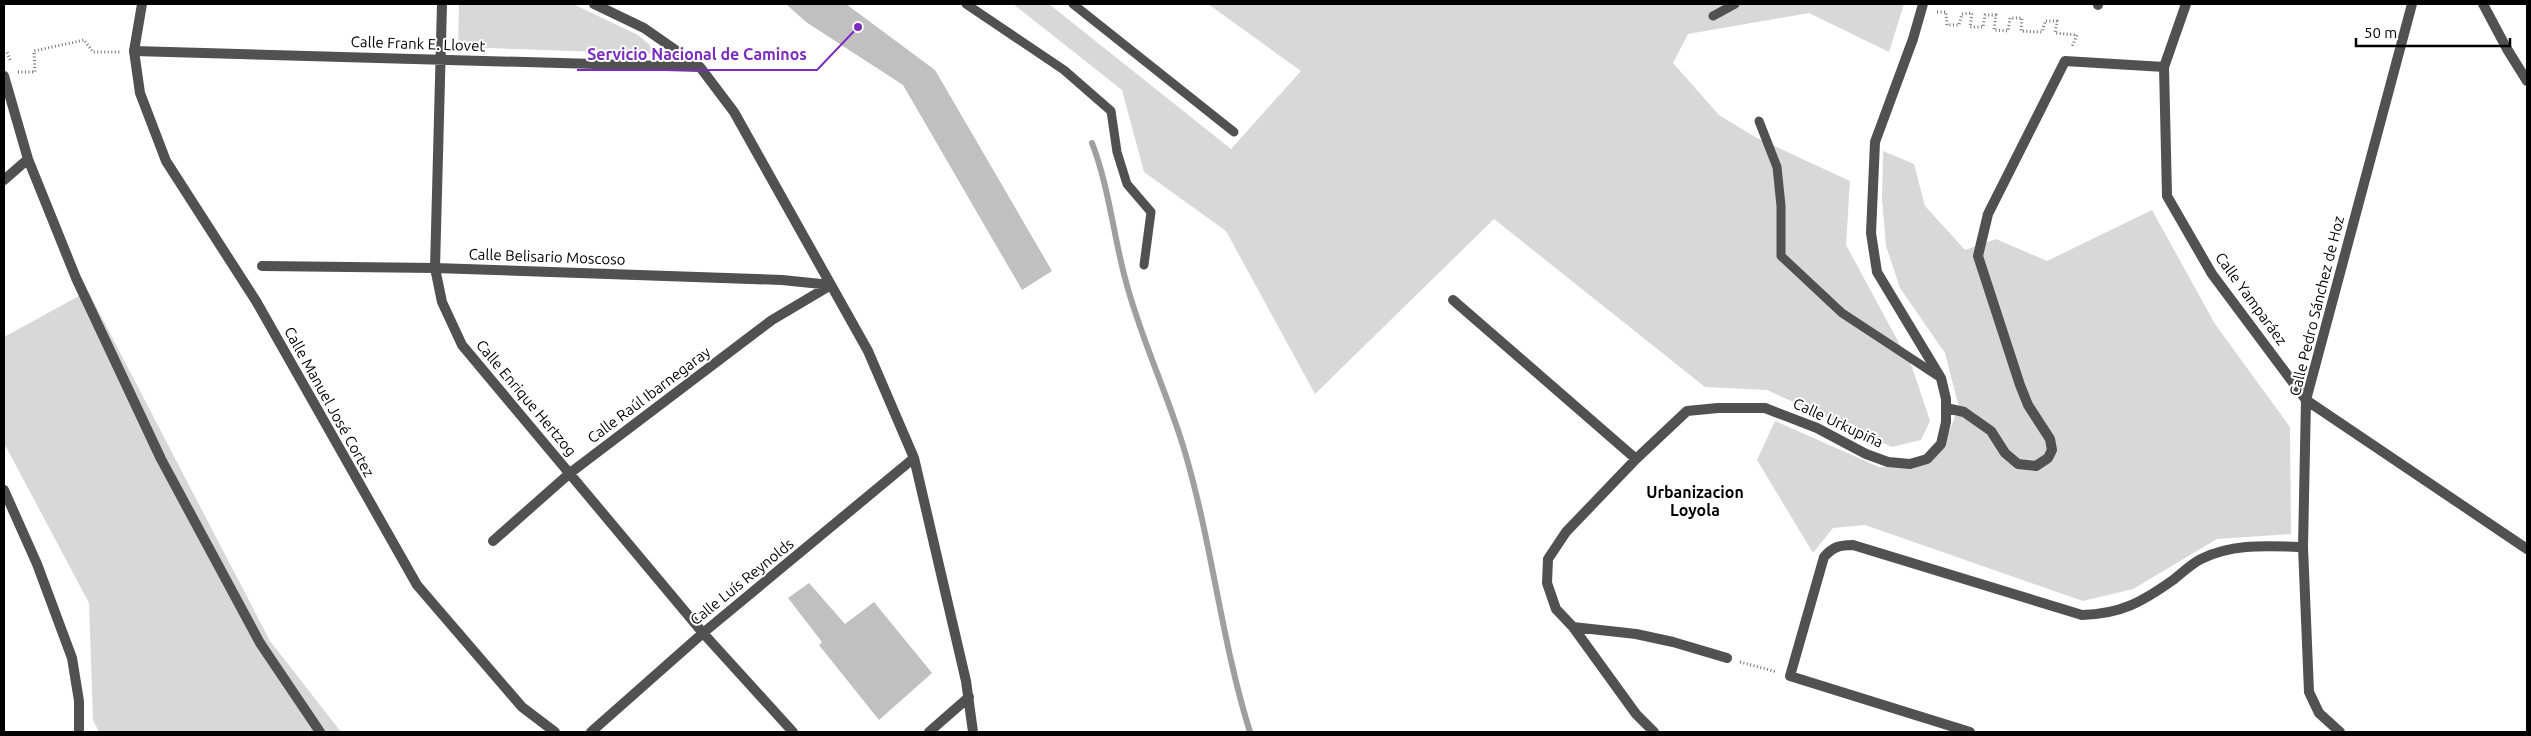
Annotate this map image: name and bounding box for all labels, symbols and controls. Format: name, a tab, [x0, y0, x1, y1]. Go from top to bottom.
scale bar	[2356, 15, 2510, 47]
text: 50 m	[2364, 24, 2397, 41]
street label: Calle Frank E. Llovet	[350, 33, 486, 54]
callout: Servicio Nacional de Caminos	[577, 39, 817, 70]
text: Servicio Nacional de Caminos	[587, 45, 807, 63]
street label: Calle Pedro Sánchez de Hoz	[2286, 214, 2347, 398]
street label: Calle Belisario Moscoso	[468, 245, 626, 268]
street label: Calle Yamparáez	[2212, 249, 2291, 348]
street label: Calle Manuel José Cortez	[281, 324, 378, 480]
street label: Calle Enrique Hertzog	[473, 336, 580, 459]
street label: Calle Raúl Ibarnegaray	[584, 343, 713, 446]
street label: Calle Urkupiña	[1791, 394, 1886, 451]
district label: Urbanizacion Loyola	[1646, 483, 1744, 519]
street label: Calle Luís Reynolds	[687, 535, 797, 628]

